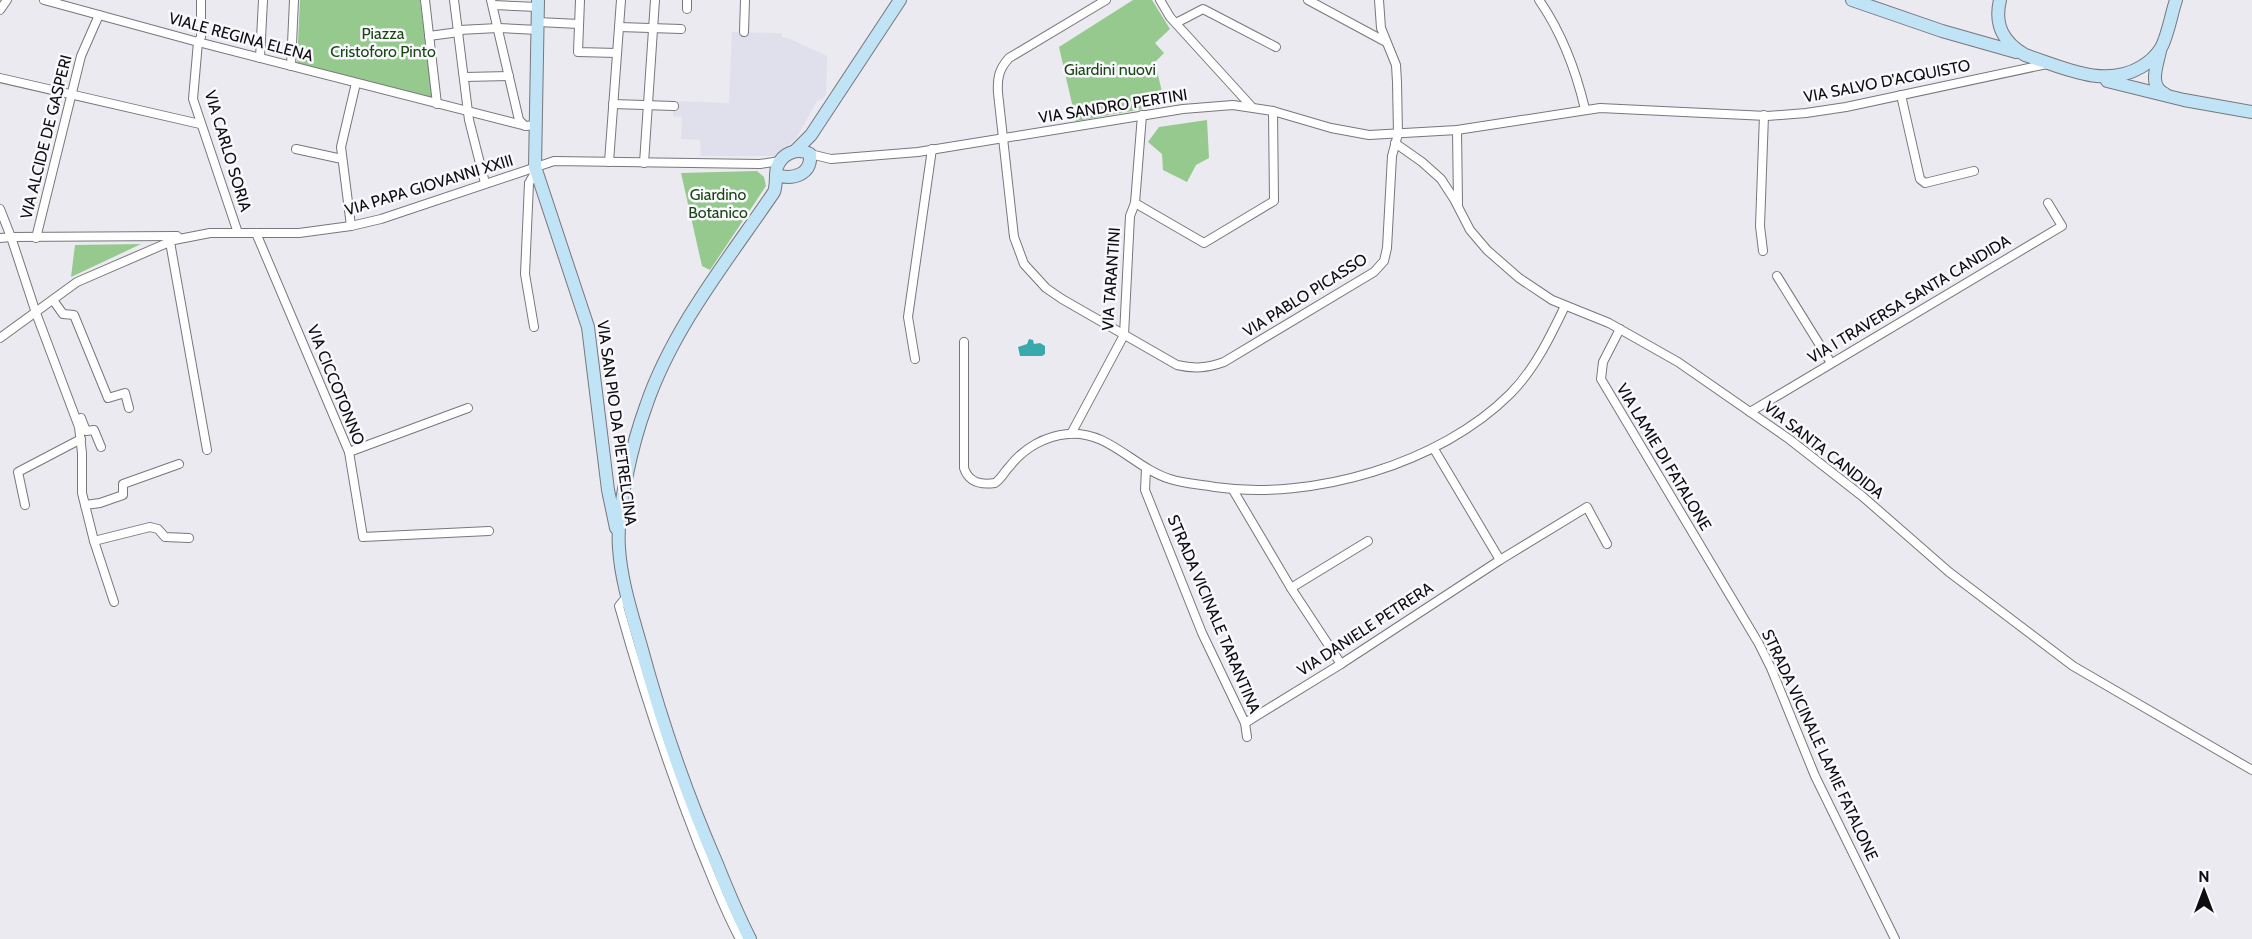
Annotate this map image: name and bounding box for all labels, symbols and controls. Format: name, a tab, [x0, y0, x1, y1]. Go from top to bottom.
street label: VIALE REGINA ELENA	[167, 9, 316, 65]
park label: Piazza Cristoforo Pinto	[330, 24, 436, 61]
street label: VIA ALCIDE DE GASPERI	[16, 53, 76, 221]
street label: VIA SALVO D'ACQUISTO	[1802, 56, 1972, 106]
park label: Giardini nuovi	[1064, 60, 1156, 79]
street label: VIA SANDRO PERTINI	[1037, 85, 1189, 127]
street label: VIA CARLO SORIA	[201, 88, 255, 214]
street label: VIA PAPA GIOVANNI XXIII	[343, 150, 515, 220]
park label: Giardino Botanico	[688, 185, 748, 222]
street label: VIA TARANTINI	[1098, 227, 1124, 331]
street label: VIA I TRAVERSA SANTA CANDIDA	[1804, 231, 2014, 367]
street label: VIA PABLO PICASSO	[1239, 249, 1371, 341]
street label: VIA SAN PIO DA PIETRELCINA	[593, 319, 641, 527]
street label: VIA CICCOTONNO	[303, 322, 369, 448]
street label: VIA LAMIE DI FATALONE	[1613, 380, 1715, 534]
street label: VIA SANTA CANDIDA	[1760, 397, 1888, 503]
street label: STRADA VICINALE TARANTINA	[1164, 512, 1265, 716]
street label: VIA DANIELE PETRERA	[1294, 578, 1436, 680]
street label: STRADA VICINALE LAMIE FATALONE	[1758, 626, 1882, 864]
north arrow	[2174, 861, 2234, 921]
text: N	[2198, 867, 2210, 886]

